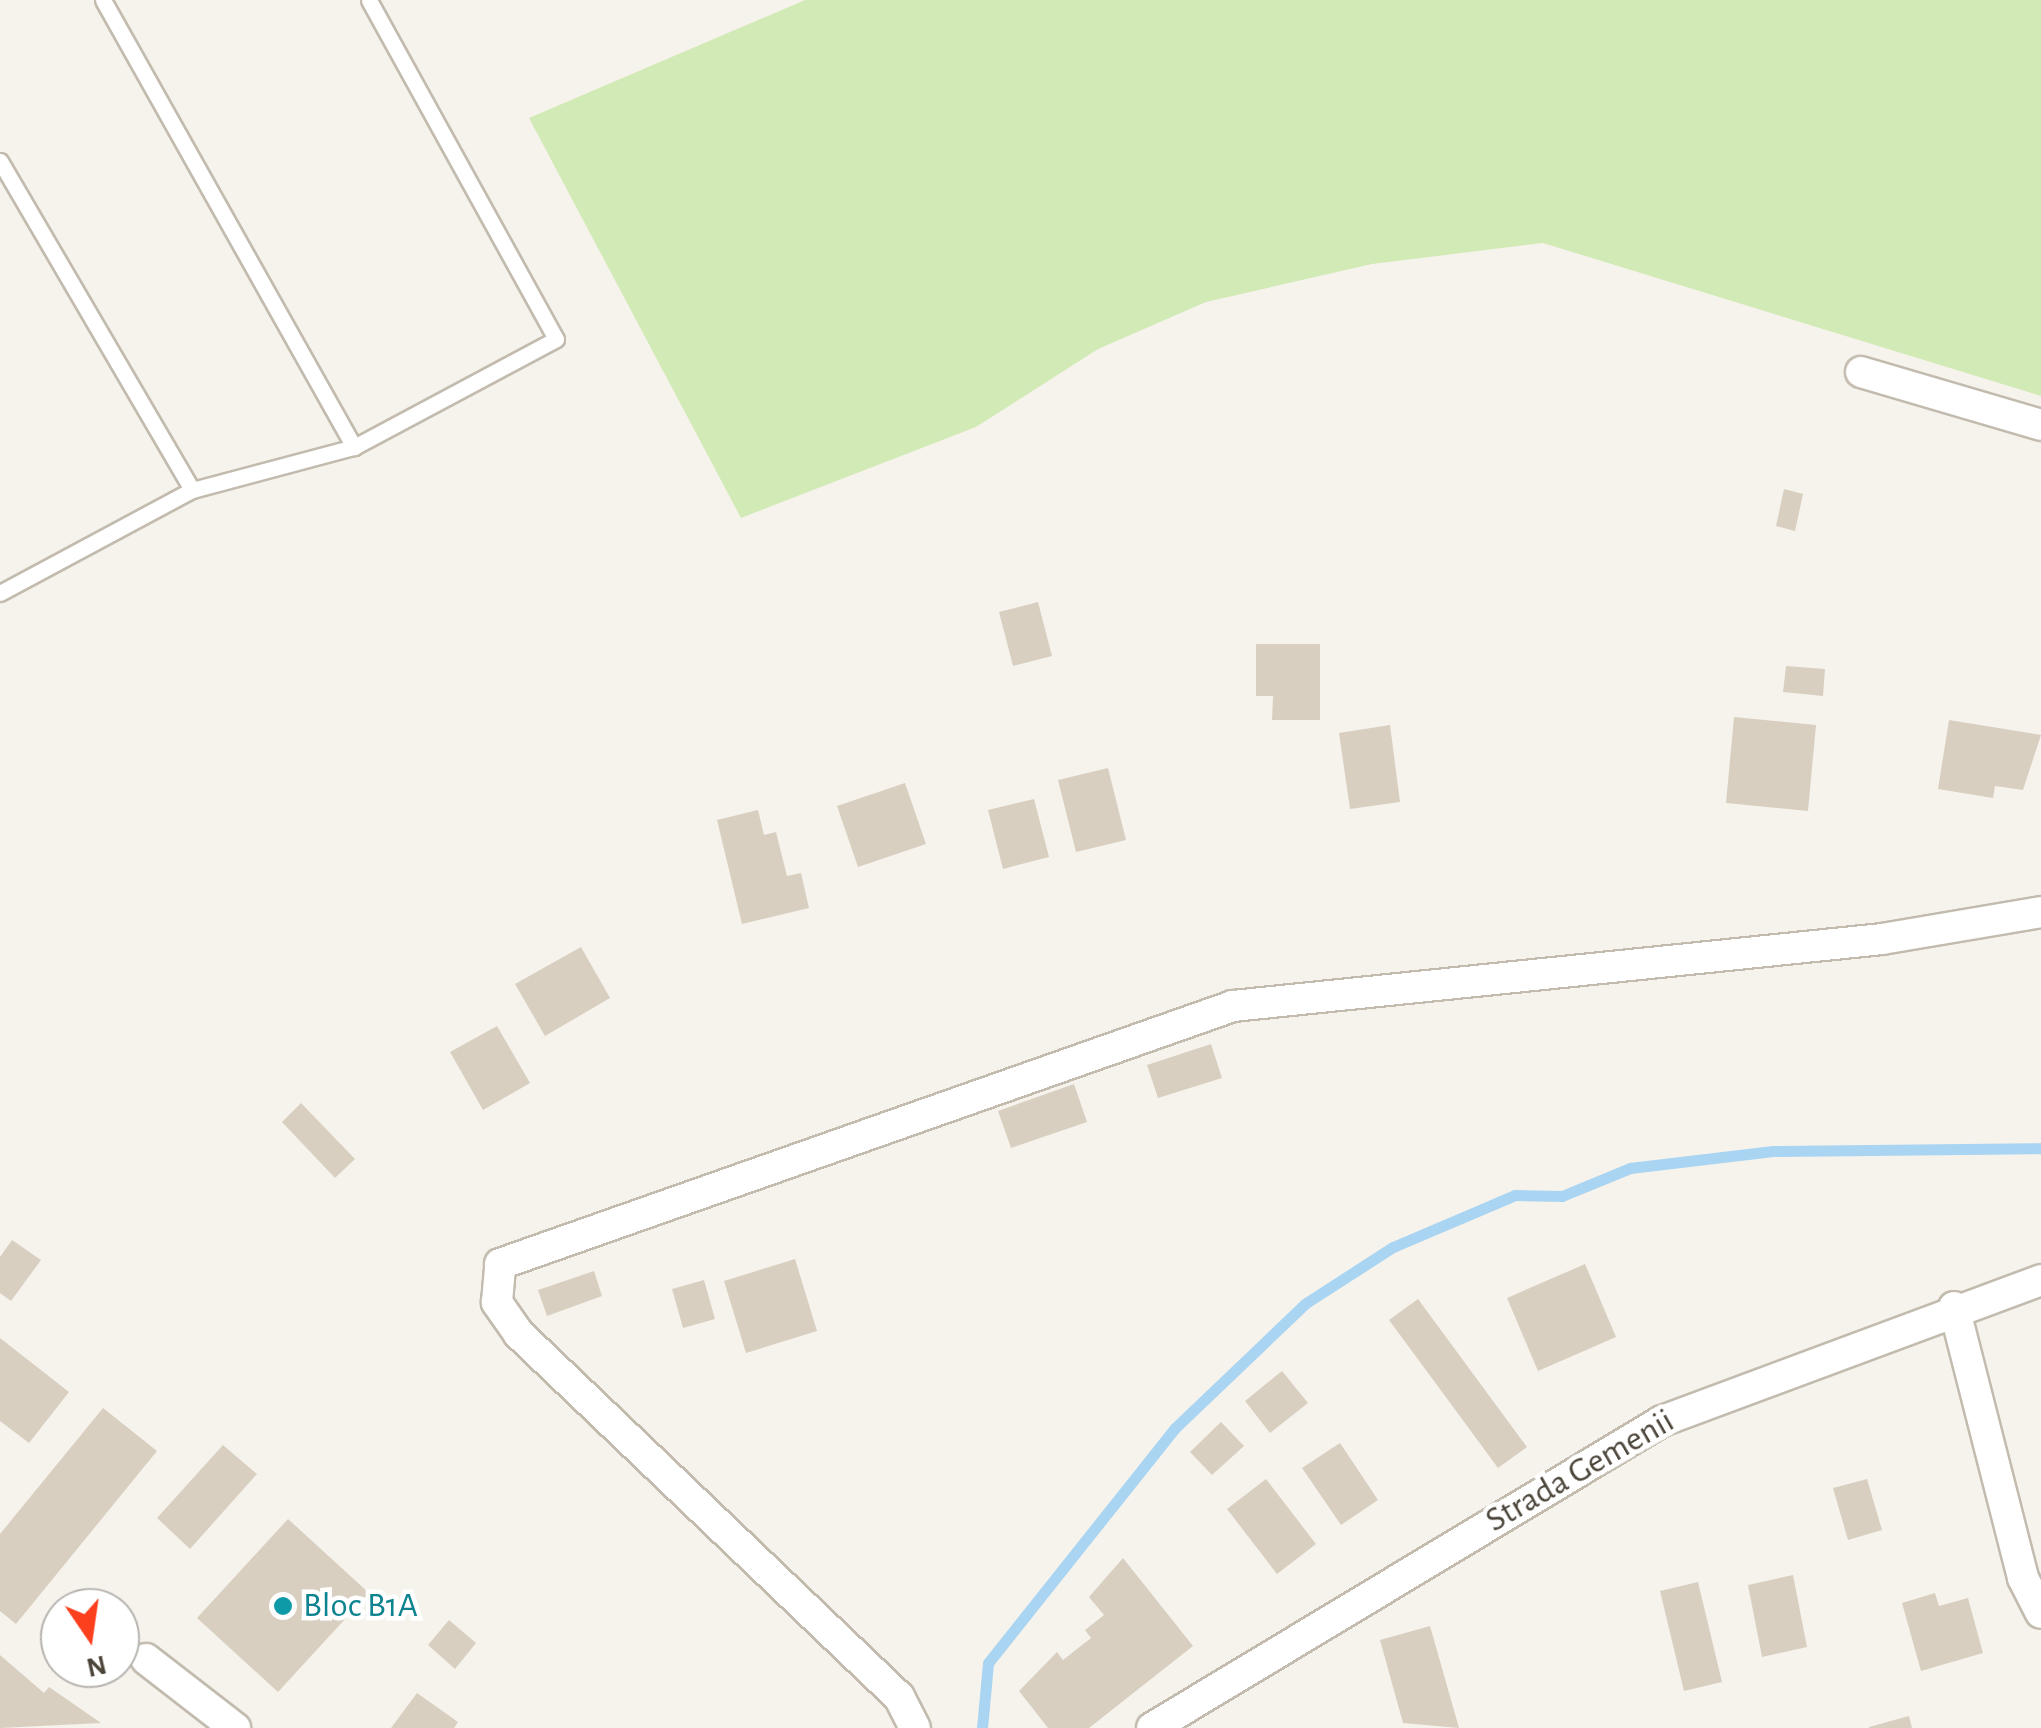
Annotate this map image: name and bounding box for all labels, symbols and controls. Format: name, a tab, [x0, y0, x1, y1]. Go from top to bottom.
street label: Strada Gemenii	[1478, 1400, 1682, 1542]
place label: Bloc B1A	[303, 1585, 418, 1627]
north arrow	[40, 1588, 140, 1688]
marker: Bloc B1A	[272, 1595, 294, 1617]
text: N	[84, 1649, 109, 1681]

